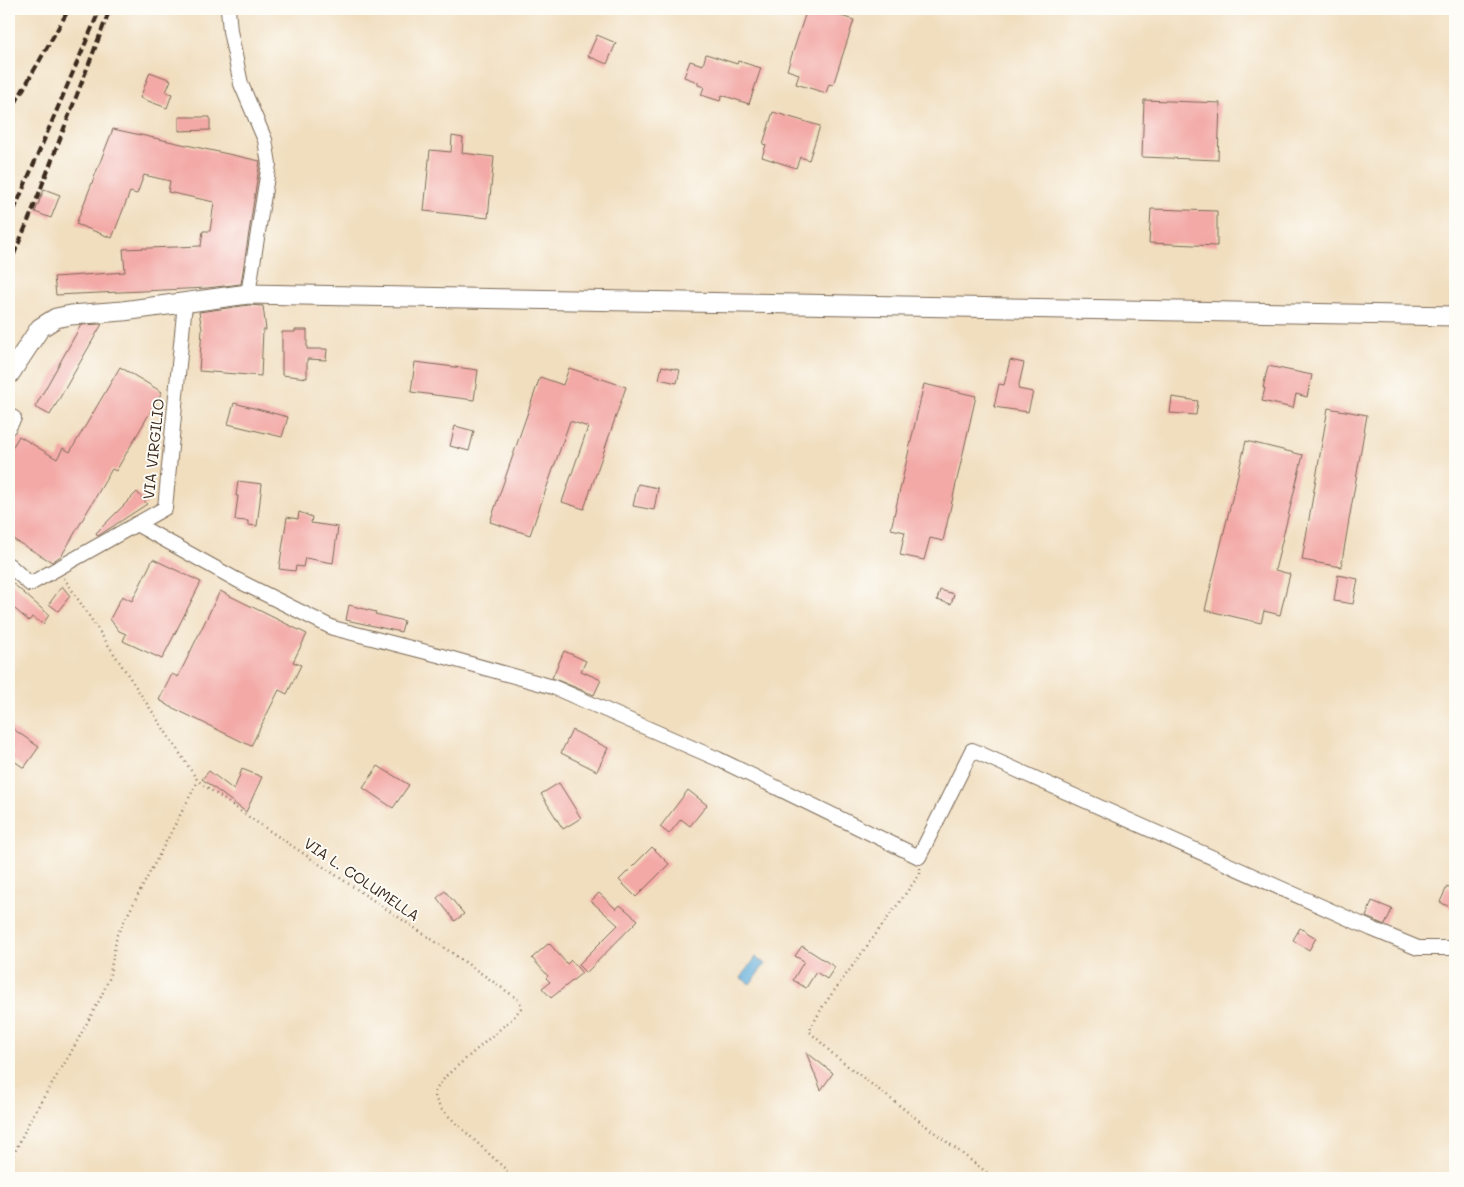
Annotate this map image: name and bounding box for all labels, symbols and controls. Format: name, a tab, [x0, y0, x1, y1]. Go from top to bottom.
street label: VIA VIRGILIO	[138, 397, 168, 500]
street label: VIA L. COLUMELLA	[300, 833, 424, 925]

